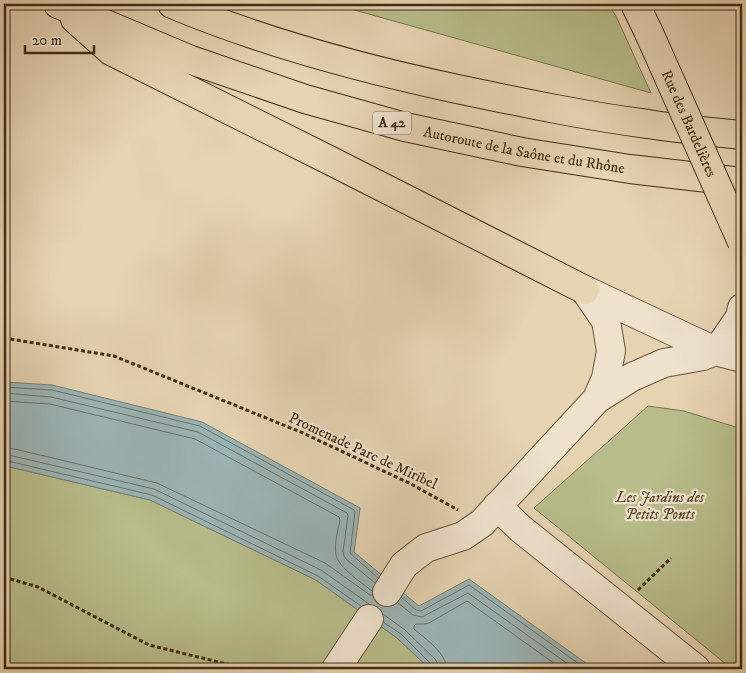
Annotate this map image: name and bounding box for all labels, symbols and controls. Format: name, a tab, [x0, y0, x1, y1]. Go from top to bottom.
scale bar	[25, 22, 94, 54]
text: 20 m	[32, 31, 62, 50]
street label: Rue des Bardelières	[657, 67, 721, 180]
road number: A 42	[373, 112, 411, 134]
street label: Autoroute de la Saône et du Rhône	[422, 122, 626, 178]
street label: Promenade Parc de Miribel	[286, 408, 441, 494]
park label: Les Jardins des Petits Ponts	[615, 488, 705, 524]

